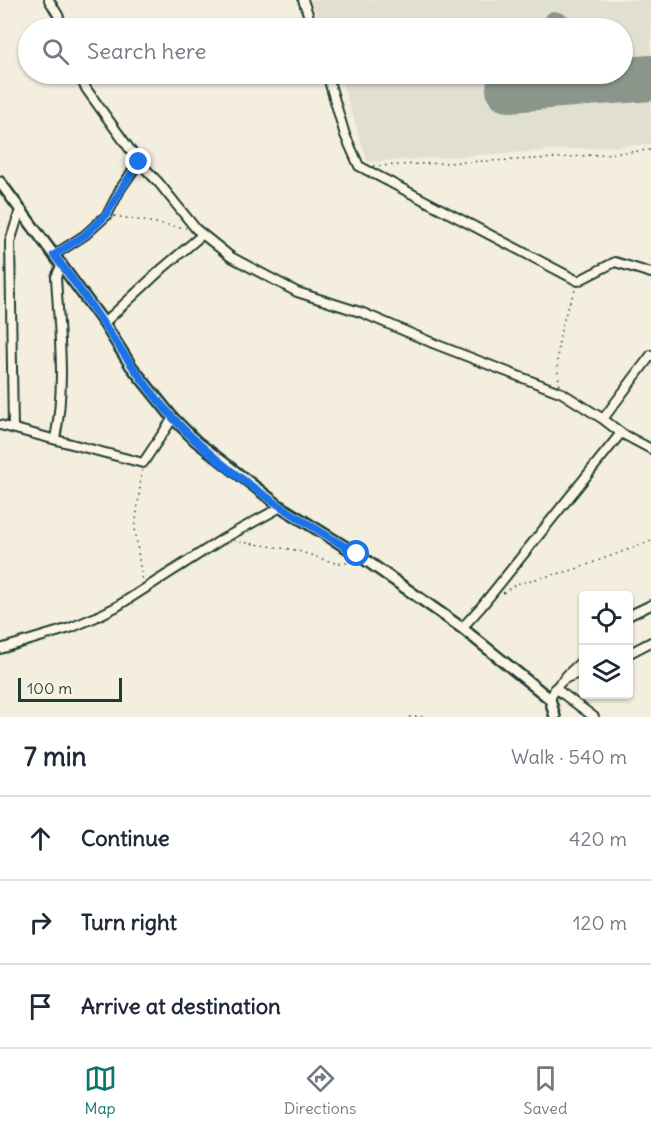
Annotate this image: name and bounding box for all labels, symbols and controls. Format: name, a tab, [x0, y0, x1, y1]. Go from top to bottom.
search box	[18, 18, 633, 84]
icon: search	[39, 35, 72, 68]
text: Search here	[87, 37, 206, 65]
route end	[125, 148, 151, 174]
route start	[343, 540, 369, 566]
map controls	[579, 591, 633, 699]
button: locate	[579, 591, 633, 645]
button: layers	[579, 645, 633, 699]
scale bar	[18, 675, 122, 702]
text: 100 m	[27, 678, 72, 698]
text: 7 min	[24, 740, 87, 773]
text: Walk · 540 m	[511, 744, 627, 769]
icon: ahead	[24, 822, 57, 855]
text: Continue	[81, 824, 170, 852]
text: 420 m	[569, 826, 627, 851]
icon: right	[24, 906, 57, 939]
text: Turn right	[81, 908, 177, 936]
text: 120 m	[573, 910, 627, 935]
icon: arrive	[24, 990, 57, 1023]
text: Arrive at destination	[81, 992, 281, 1020]
tab: Map	[84, 1062, 117, 1118]
tab: Directions	[284, 1062, 356, 1118]
tab: Saved	[524, 1062, 567, 1118]

